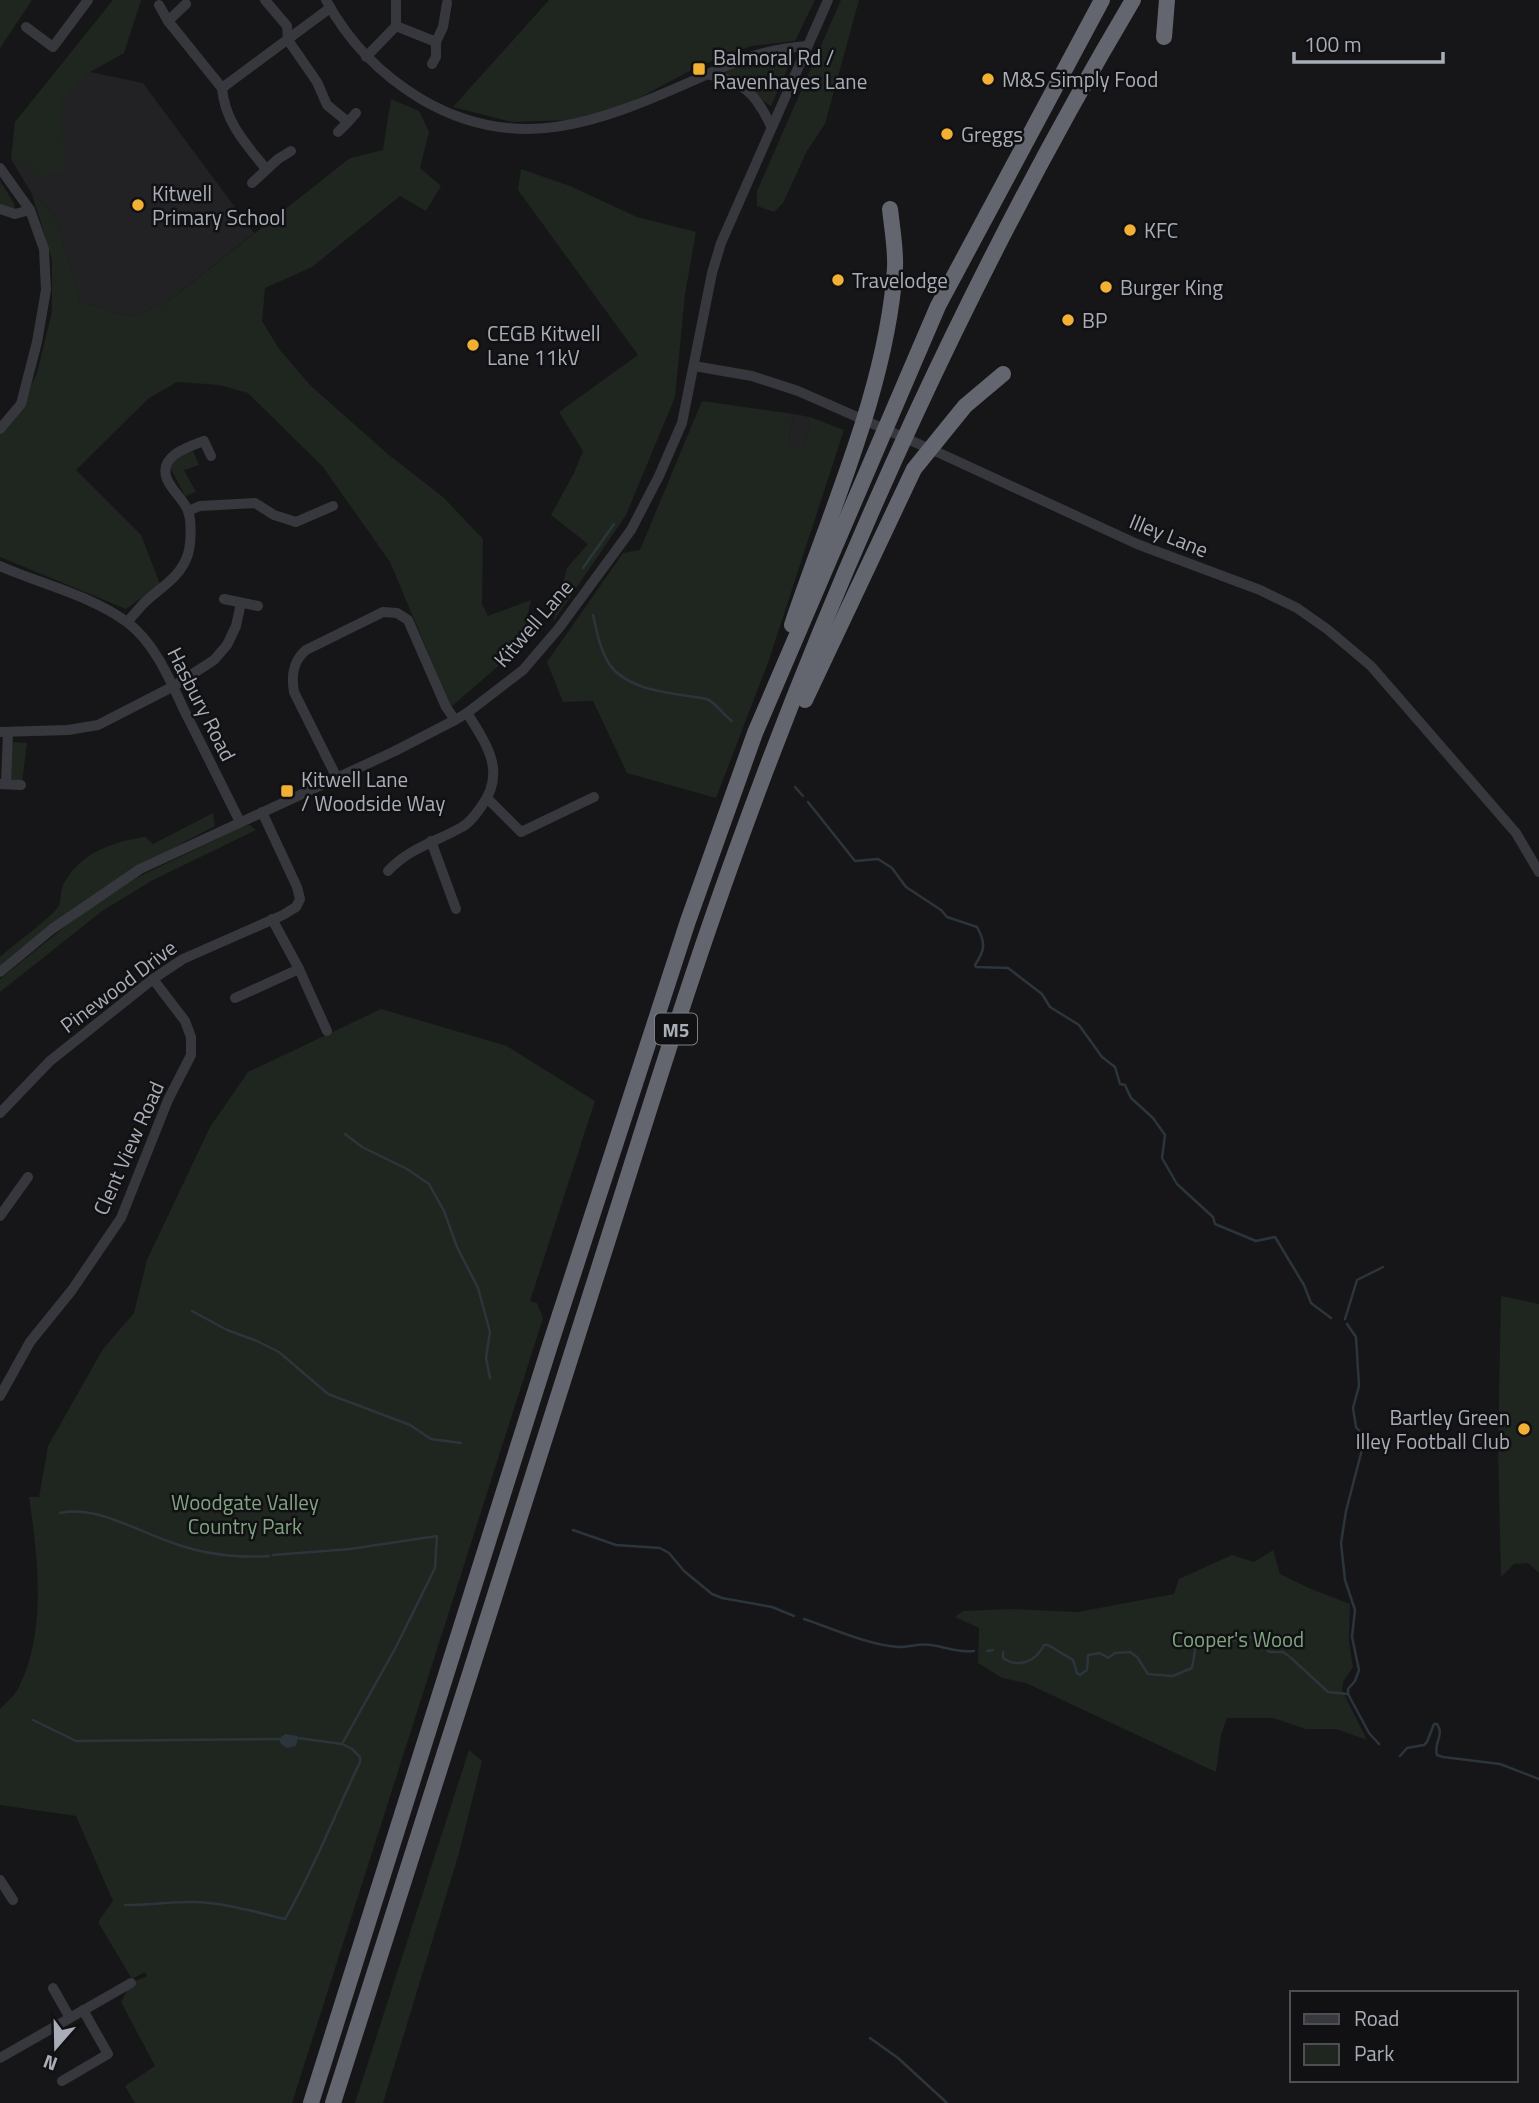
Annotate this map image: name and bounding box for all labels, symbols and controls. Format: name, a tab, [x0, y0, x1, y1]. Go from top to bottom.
scale bar	[1294, 21, 1443, 65]
text: 100 m	[1304, 28, 1361, 60]
place label: Balmoral Rd / Ravenhayes Lane	[713, 41, 867, 97]
marker: Balmoral Rd / Ravenhayes Lane	[691, 61, 707, 77]
place label: M&S Simply Food	[1002, 63, 1158, 95]
marker: M&S Simply Food	[980, 71, 996, 87]
place label: Greggs	[961, 118, 1023, 150]
marker: Greggs	[939, 126, 955, 142]
place label: Kitwell Primary School	[152, 177, 285, 233]
marker: Kitwell Primary School	[130, 197, 146, 213]
place label: KFC	[1144, 214, 1178, 246]
marker: KFC	[1122, 222, 1138, 238]
place label: Travelodge	[852, 264, 948, 296]
place label: Burger King	[1120, 271, 1223, 303]
marker: Travelodge	[830, 272, 846, 288]
marker: Burger King	[1098, 279, 1114, 295]
place label: BP	[1082, 304, 1107, 336]
marker: BP	[1060, 312, 1076, 328]
place label: CEGB Kitwell Lane 11kV	[487, 317, 600, 373]
marker: CEGB Kitwell Lane 11kV	[465, 337, 481, 353]
street label: Illey Lane	[1125, 505, 1213, 565]
street label: Kitwell Lane	[486, 572, 580, 674]
street label: Hasbury Road	[160, 641, 244, 767]
place label: Kitwell Lane / Woodside Way	[301, 763, 445, 819]
marker: Kitwell Lane / Woodside Way	[279, 783, 295, 799]
street label: Pinewood Drive	[53, 932, 183, 1040]
road number: M5	[655, 1014, 697, 1044]
street label: Clent View Road	[84, 1076, 172, 1220]
place label: Bartley Green Illey Football Club	[1355, 1401, 1510, 1457]
marker: Bartley Green Illey Football Club	[1516, 1421, 1532, 1437]
park label: Woodgate Valley Country Park	[171, 1486, 319, 1542]
park label: Cooper's Wood	[1172, 1623, 1304, 1655]
legend	[1290, 1991, 1518, 2082]
text: Road	[1354, 2002, 1399, 2034]
north arrow	[21, 2012, 91, 2082]
text: Park	[1354, 2037, 1394, 2069]
text: N	[39, 2048, 61, 2079]

